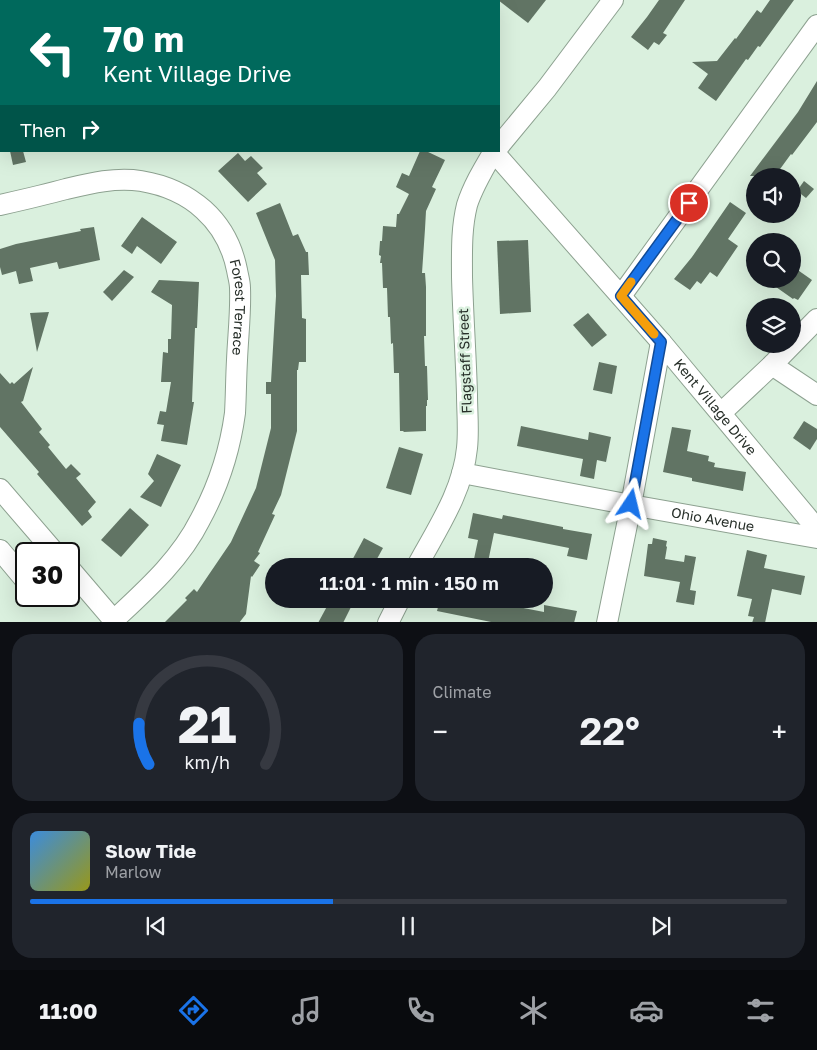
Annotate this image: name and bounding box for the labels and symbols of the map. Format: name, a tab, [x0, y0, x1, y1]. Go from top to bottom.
pin	[668, 182, 710, 224]
street label: Forest Terrace	[227, 257, 249, 356]
street label: Flagstaff Street	[454, 308, 475, 414]
street label: Kent Village Drive	[671, 355, 761, 458]
position arrow	[604, 477, 656, 529]
street label: Ohio Avenue	[670, 503, 756, 535]
speed limit sign: 30	[15, 542, 80, 607]

